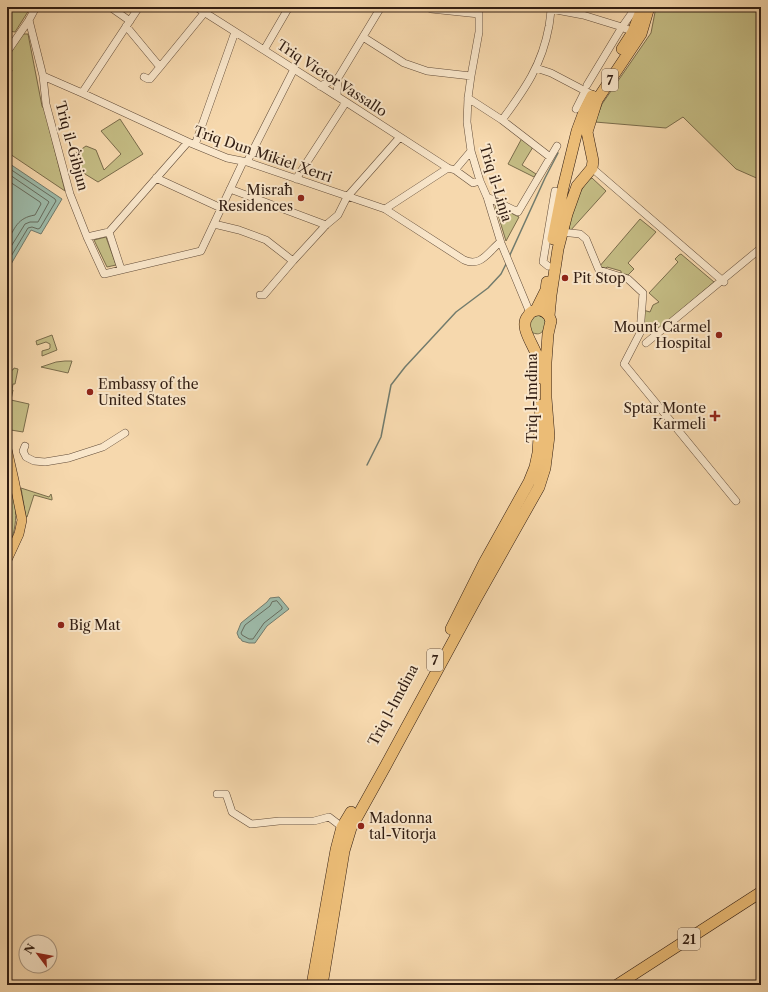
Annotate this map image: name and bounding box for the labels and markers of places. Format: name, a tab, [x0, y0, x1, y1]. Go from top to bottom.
place label: Misraħ Residences	[218, 181, 293, 215]
marker: Misraħ Residences	[296, 193, 306, 203]
place label: Pit Stop	[573, 269, 626, 287]
marker: Pit Stop	[560, 273, 570, 283]
place label: Mount Carmel Hospital	[613, 318, 711, 352]
marker: Mount Carmel Hospital	[714, 330, 724, 340]
place label: Embassy of the United States	[98, 375, 199, 409]
marker: Embassy of the United States	[85, 387, 95, 397]
place label: Sptar Monte Karmeli	[623, 399, 706, 433]
marker: Sptar Monte Karmeli	[709, 410, 721, 422]
place label: Big Mat	[69, 616, 121, 634]
marker: Big Mat	[56, 620, 66, 630]
place label: Madonna tal-Vitorja	[369, 809, 437, 843]
marker: Madonna tal-Vitorja	[356, 821, 366, 831]

